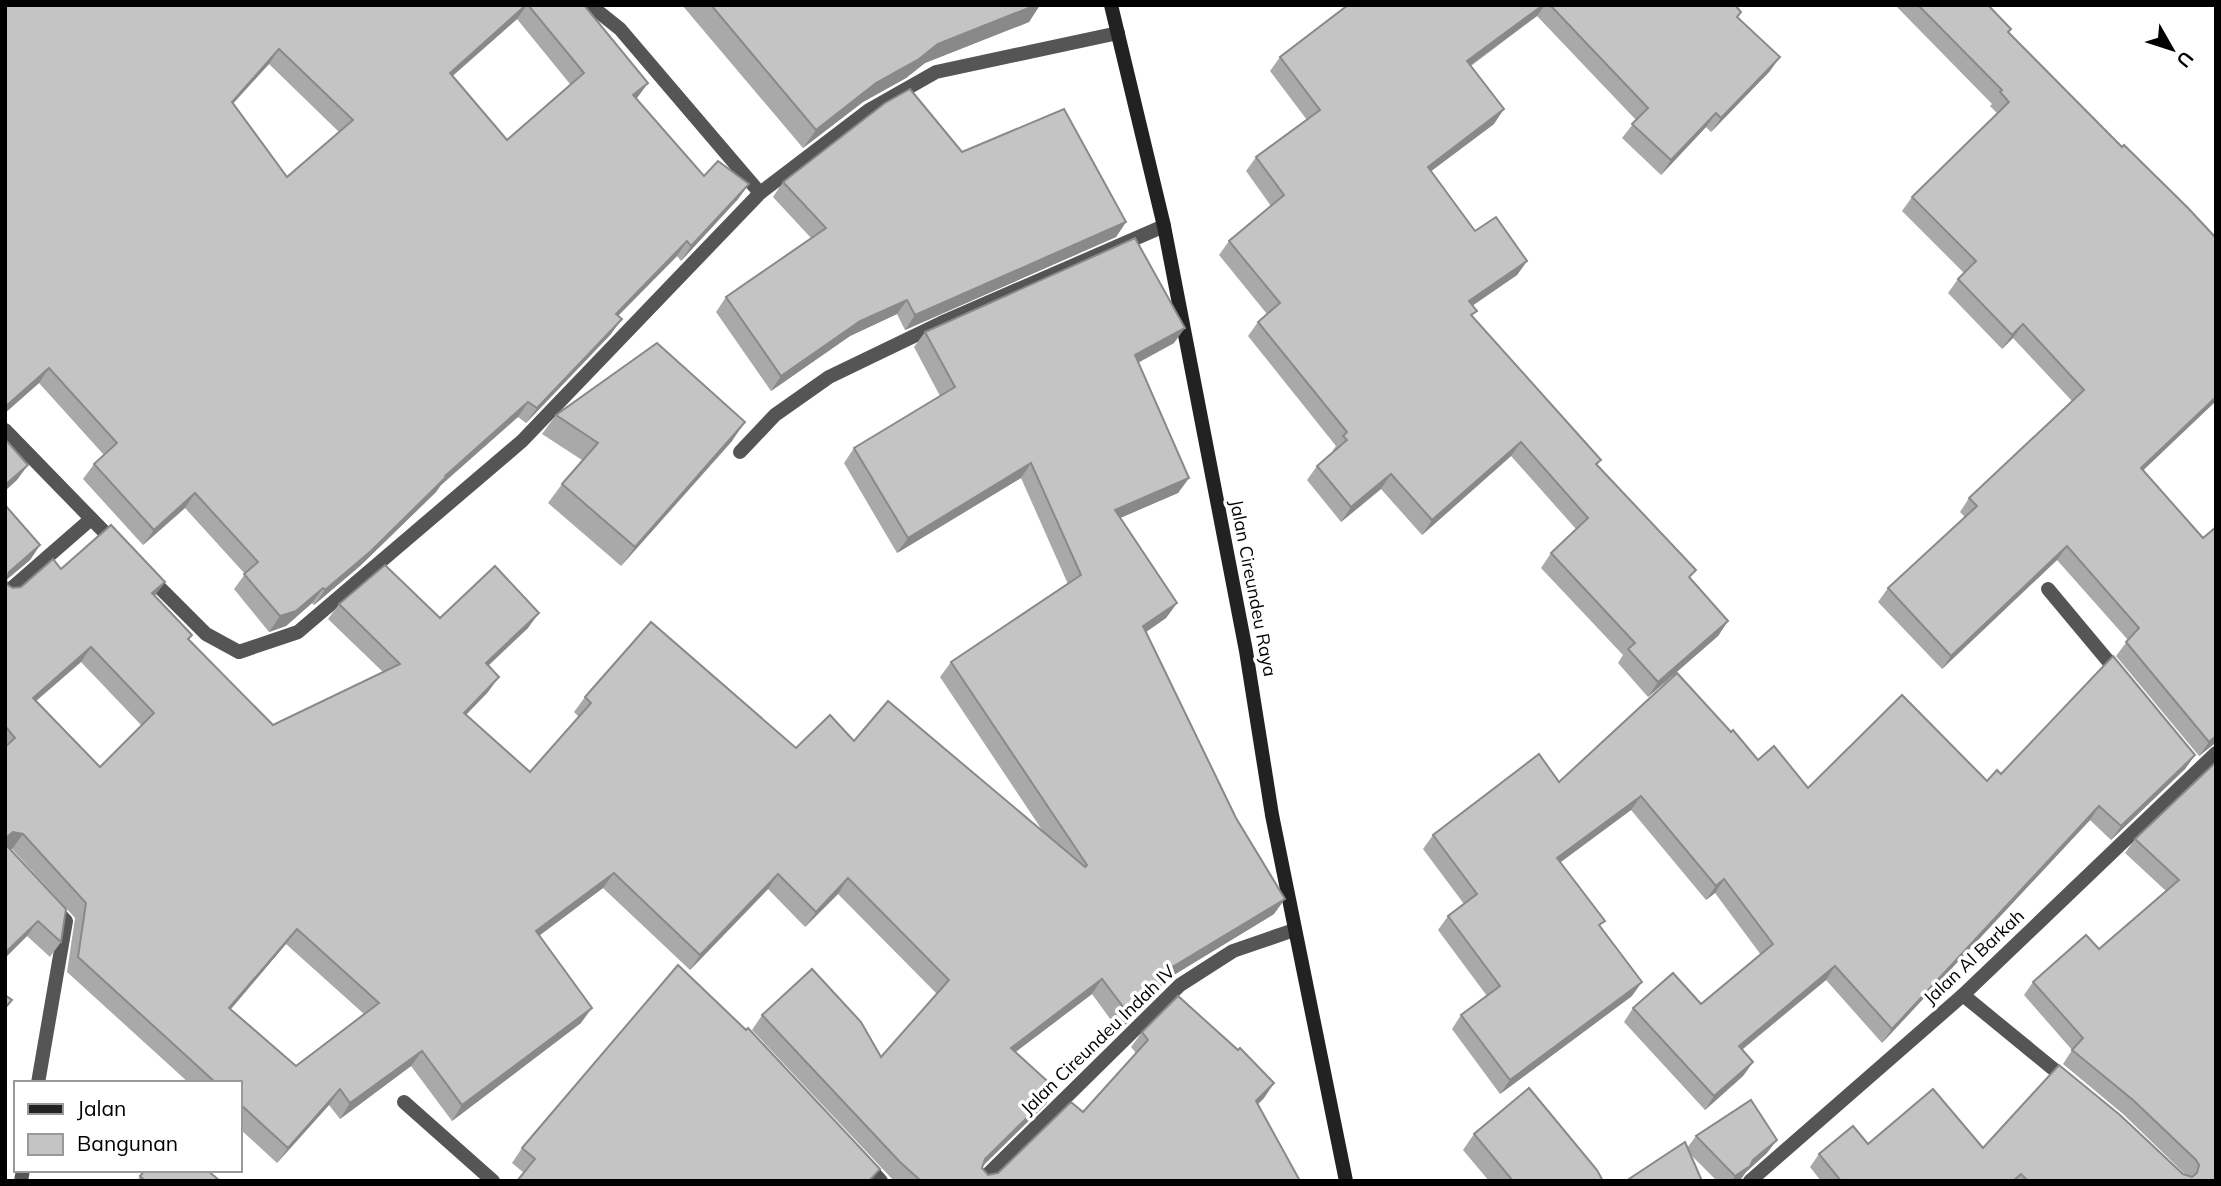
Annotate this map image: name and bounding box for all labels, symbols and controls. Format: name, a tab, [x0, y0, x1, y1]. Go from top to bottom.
north arrow	[2137, 14, 2207, 84]
text: U	[2171, 47, 2199, 73]
street label: Jalan Cireundeu Raya	[1225, 497, 1282, 678]
street label: Jalan Al Barkah	[1919, 904, 2029, 1009]
street label: Jalan Cireundeu Indah IV	[1016, 960, 1180, 1119]
legend	[14, 1081, 242, 1172]
text: Jalan	[77, 1095, 126, 1121]
text: Bangunan	[77, 1130, 178, 1156]

